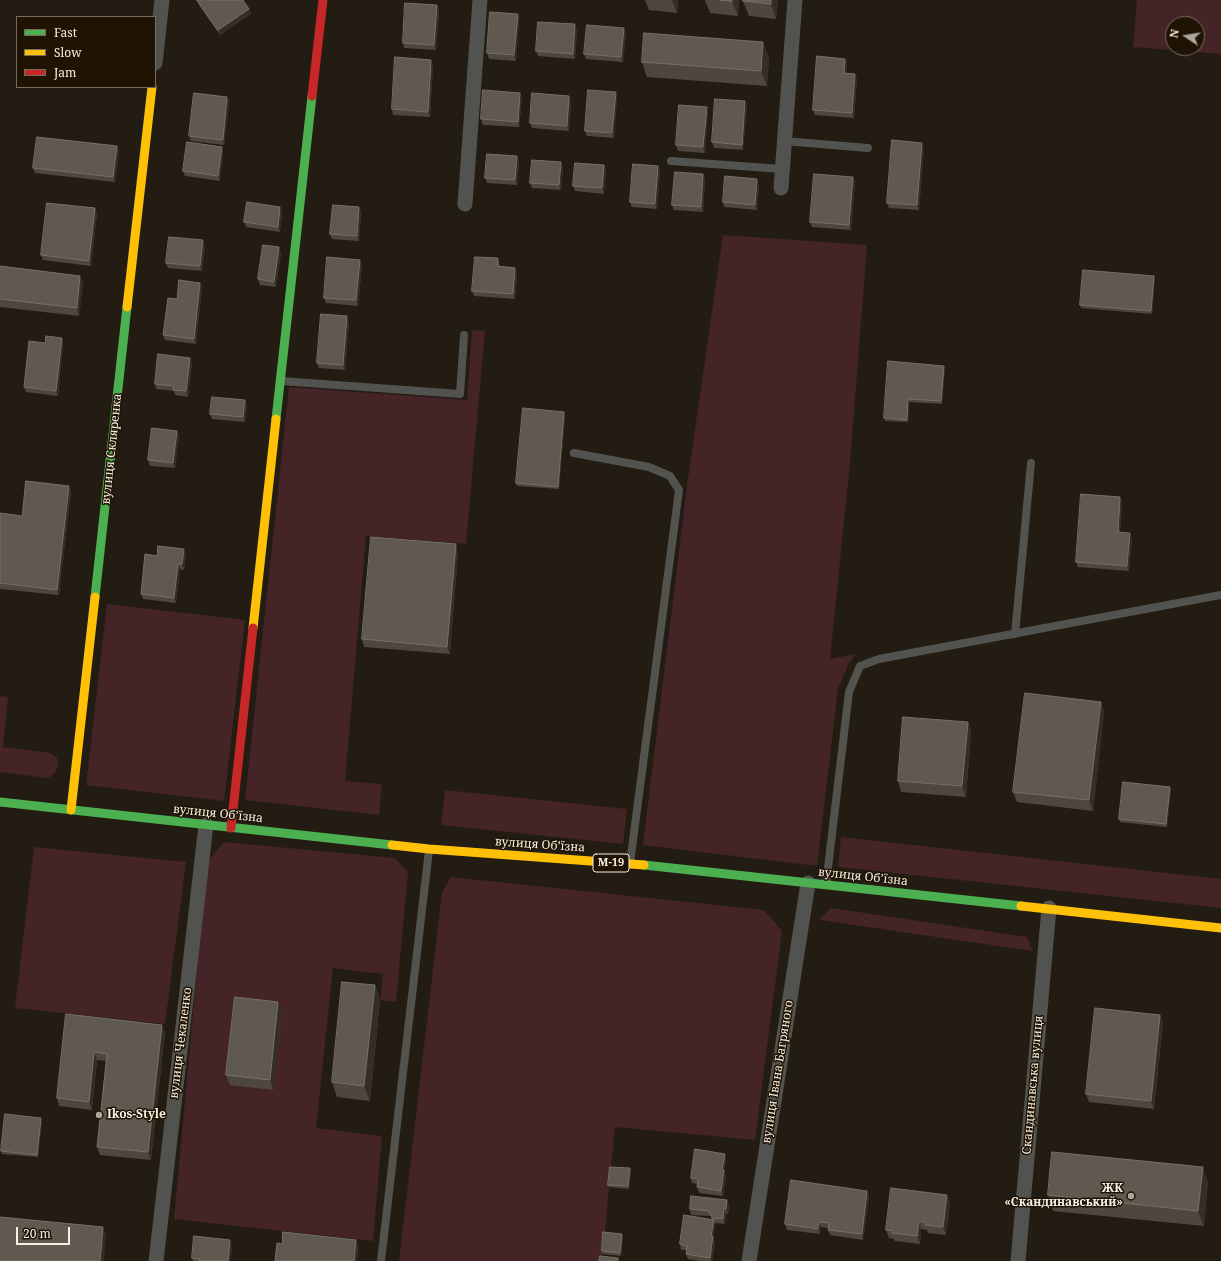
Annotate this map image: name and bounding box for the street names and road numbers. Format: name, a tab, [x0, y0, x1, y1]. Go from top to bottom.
street label: вулиця Скляренка	[99, 393, 125, 505]
street label: вулиця Об’їзна	[172, 802, 264, 826]
street label: вулиця Об’їзна	[494, 835, 586, 855]
road number: М-19	[593, 854, 629, 872]
street label: вулиця Об’їзна	[817, 865, 909, 889]
street label: вулиця Чекаленко	[167, 986, 195, 1100]
street label: вулиця Івана Багряного	[760, 999, 796, 1145]
street label: Скандинавська вулиця	[1020, 1015, 1046, 1155]

